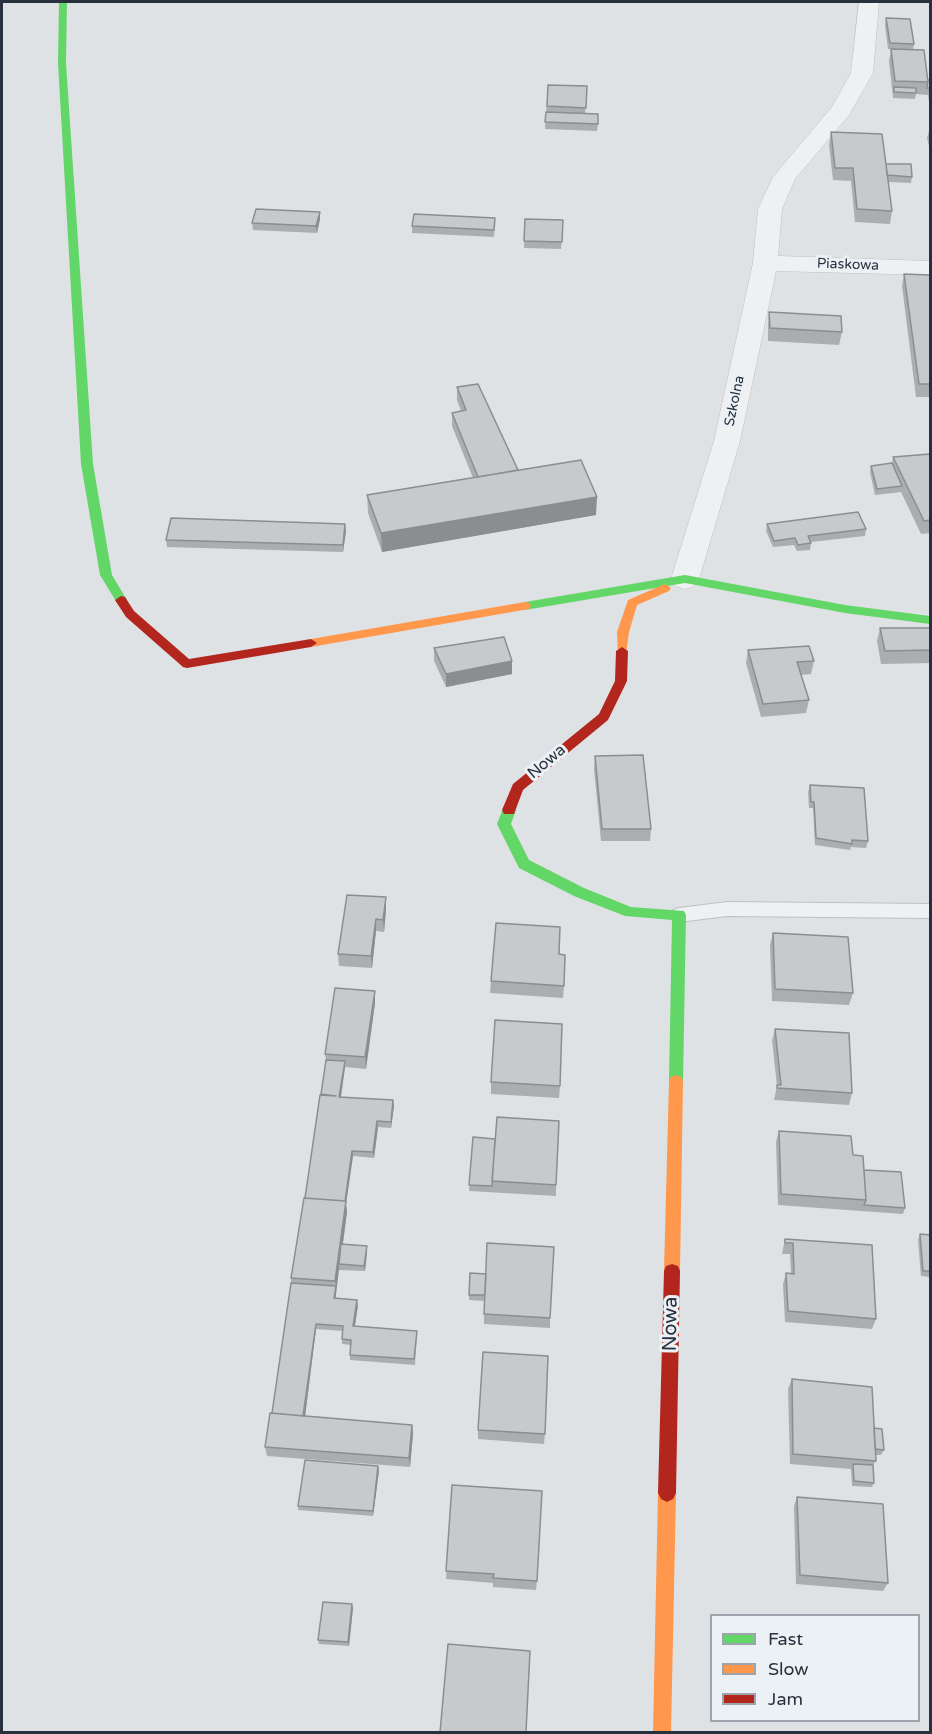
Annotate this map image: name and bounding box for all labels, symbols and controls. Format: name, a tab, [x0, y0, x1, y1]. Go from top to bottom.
street label: Piaskowa	[817, 256, 879, 274]
street label: Szkolna	[721, 374, 749, 428]
street label: Nowa	[524, 741, 570, 783]
street label: Nowa	[659, 1296, 683, 1352]
legend	[710, 1614, 920, 1722]
text: Fast	[768, 1628, 803, 1650]
text: Slow	[768, 1658, 809, 1680]
text: Jam	[768, 1688, 803, 1710]

